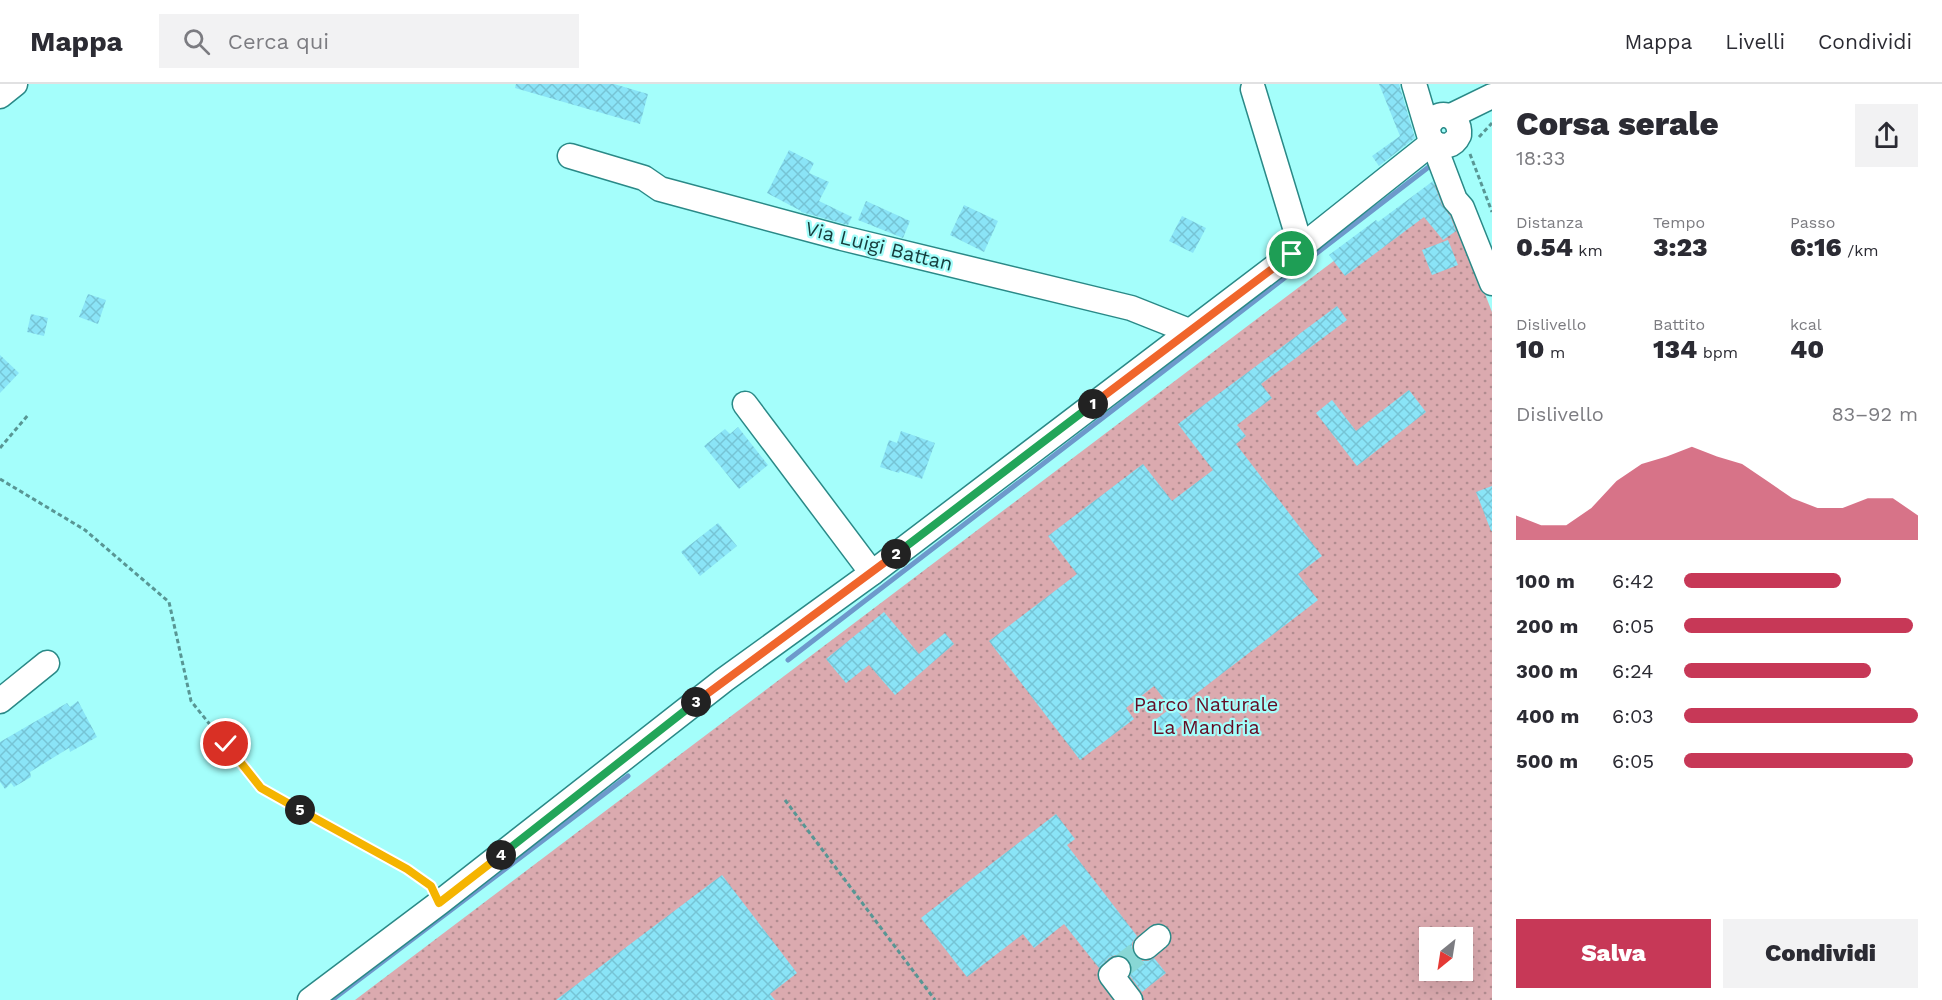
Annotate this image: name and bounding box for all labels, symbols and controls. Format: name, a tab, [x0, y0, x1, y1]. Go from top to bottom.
search box	[159, 14, 579, 68]
text: Mappa	[30, 25, 123, 58]
icon: search	[180, 25, 213, 58]
text: Cerca qui	[228, 29, 329, 54]
text: Mappa	[1624, 29, 1692, 54]
text: Livelli	[1725, 29, 1785, 54]
text: Condividi	[1818, 29, 1912, 54]
text: Corsa serale	[1516, 104, 1719, 143]
button: share	[1855, 104, 1918, 167]
text: 18:33	[1516, 146, 1565, 170]
text: Distanza	[1516, 213, 1583, 232]
text: Tempo	[1653, 213, 1705, 232]
text: Passo	[1790, 213, 1835, 232]
street label: Via Luigi Battan	[803, 216, 955, 276]
pin	[1266, 228, 1317, 279]
text: 0.54	[1516, 232, 1573, 262]
text: 3:23	[1653, 232, 1708, 262]
text: 6:16	[1790, 232, 1842, 262]
icon: arrive	[1275, 237, 1308, 270]
text: km	[1573, 241, 1603, 260]
text: /km	[1842, 241, 1878, 260]
text: Dislivello	[1516, 315, 1586, 334]
text: Battito	[1653, 315, 1705, 334]
text: kcal	[1790, 315, 1822, 334]
text: 10	[1516, 334, 1545, 364]
text: 134	[1653, 334, 1697, 364]
text: 40	[1790, 334, 1824, 364]
text: m	[1545, 343, 1565, 362]
text: bpm	[1697, 343, 1738, 362]
pin: 1	[1078, 389, 1108, 419]
text: 1	[1090, 394, 1096, 413]
text: Dislivello	[1516, 402, 1604, 426]
text: 83–92 m	[1832, 402, 1918, 426]
pin: 2	[881, 539, 911, 569]
text: 2	[891, 544, 901, 563]
text: 100 m	[1516, 569, 1575, 593]
text: 6:42	[1612, 569, 1654, 593]
text: 200 m	[1516, 614, 1578, 638]
text: 6:05	[1612, 614, 1654, 638]
text: 300 m	[1516, 659, 1578, 683]
text: 6:24	[1612, 659, 1653, 683]
pin: 3	[681, 687, 711, 717]
text: 3	[691, 692, 701, 711]
park label: Parco Naturale La Mandria	[1134, 692, 1278, 739]
text: 400 m	[1516, 704, 1579, 728]
text: 6:03	[1612, 704, 1654, 728]
pin	[200, 718, 251, 769]
icon: check	[209, 727, 242, 760]
text: 500 m	[1516, 749, 1578, 773]
text: 6:05	[1612, 749, 1654, 773]
pin: 5	[285, 795, 315, 825]
text: 5	[295, 800, 305, 819]
pin: 4	[486, 840, 516, 870]
text: 4	[496, 845, 506, 864]
button: Salva	[1516, 919, 1711, 988]
button: Condividi	[1723, 919, 1918, 988]
north arrow	[1419, 927, 1473, 981]
map controls	[1419, 927, 1473, 981]

